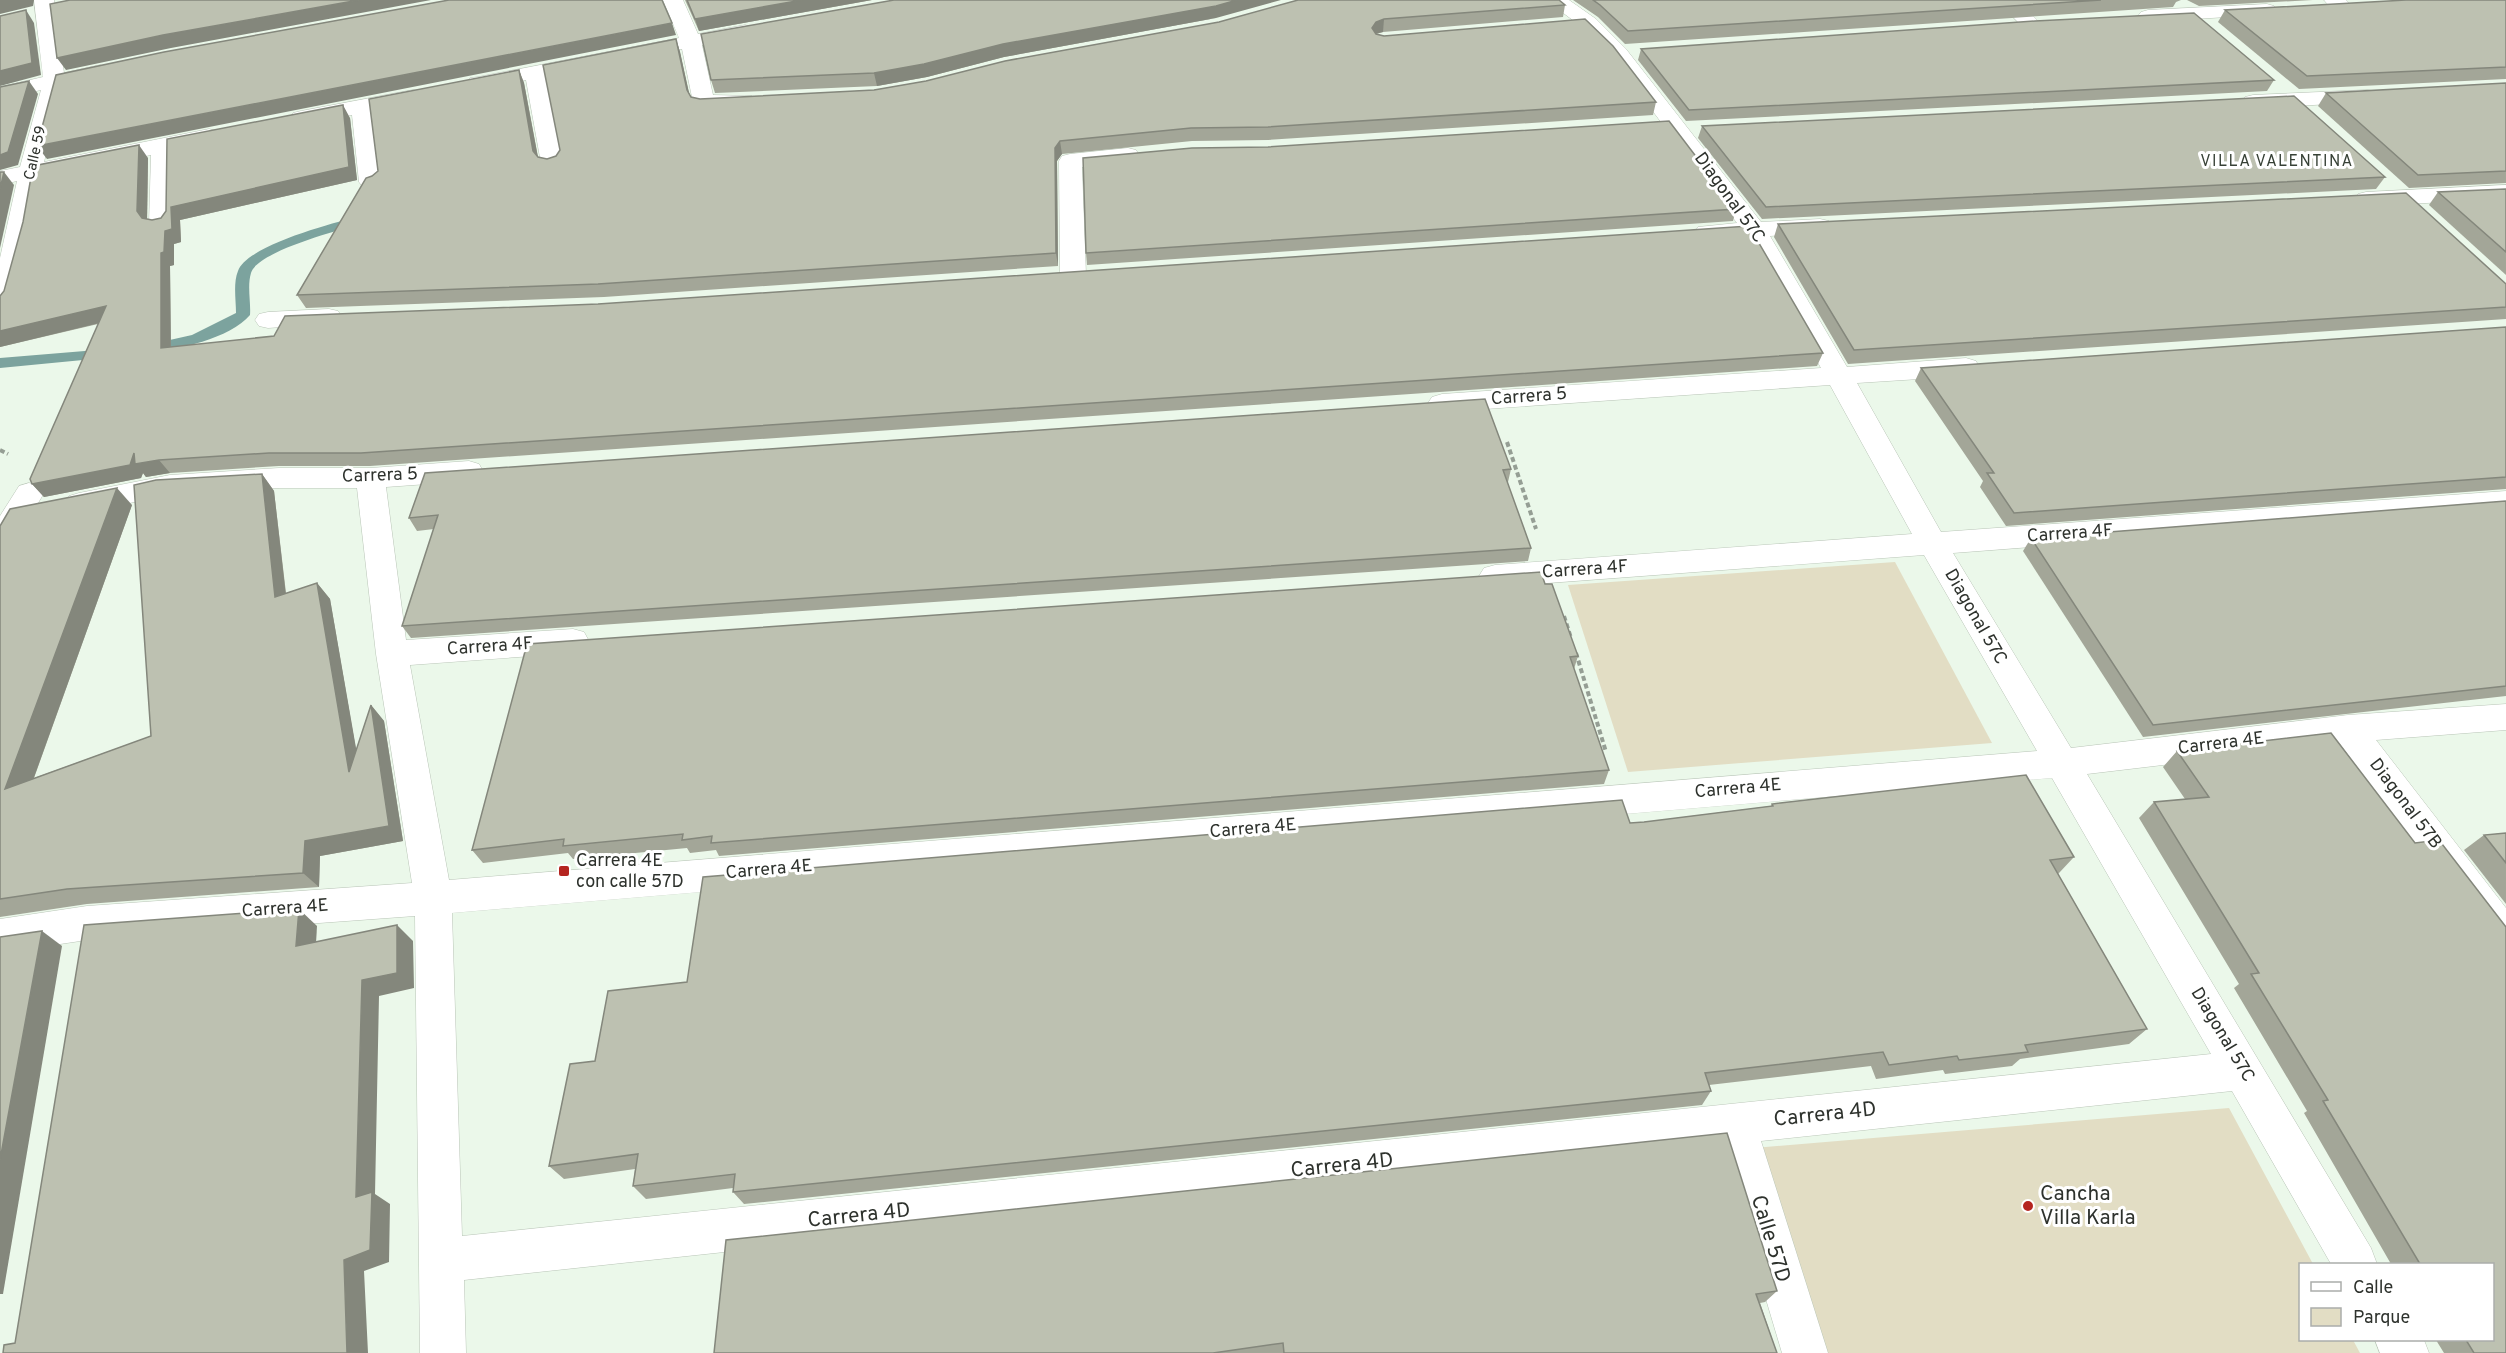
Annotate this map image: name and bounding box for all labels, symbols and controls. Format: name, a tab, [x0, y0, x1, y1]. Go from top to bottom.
street label: Calle 59	[21, 124, 51, 182]
street label: Diagonal 57C	[1688, 148, 1770, 248]
district label: VILLA VALENTINA	[2200, 152, 2354, 172]
street label: Carrera 5	[1490, 383, 1568, 411]
street label: Carrera 5	[342, 463, 418, 489]
street label: Carrera 4F	[2026, 520, 2114, 548]
street label: Carrera 4F	[1541, 556, 1629, 584]
street label: Diagonal 57C	[1938, 565, 2012, 669]
street label: Carrera 4F	[446, 633, 534, 661]
street label: Carrera 4E	[2176, 727, 2266, 761]
street label: Diagonal 57B	[2364, 754, 2446, 854]
street label: Carrera 4E	[1694, 774, 1782, 804]
street label: Carrera 4E	[1209, 814, 1297, 844]
place label: Carrera 4E con calle 57D	[576, 850, 684, 894]
street label: Carrera 4E	[725, 855, 813, 885]
marker: Carrera 4E con calle 57D	[557, 864, 571, 878]
street label: Carrera 4E	[241, 894, 329, 924]
street label: Diagonal 57C	[2185, 983, 2259, 1087]
street label: Carrera 4D	[1772, 1096, 1878, 1134]
street label: Carrera 4D	[1289, 1147, 1395, 1185]
place label: Cancha Villa Karla	[2040, 1181, 2136, 1232]
street label: Calle 57D	[1744, 1192, 1796, 1286]
street label: Carrera 4D	[806, 1197, 912, 1235]
marker: Cancha Villa Karla	[2021, 1199, 2035, 1213]
legend	[2299, 1263, 2494, 1341]
text: Calle	[2353, 1277, 2393, 1300]
text: Parque	[2353, 1307, 2410, 1330]

